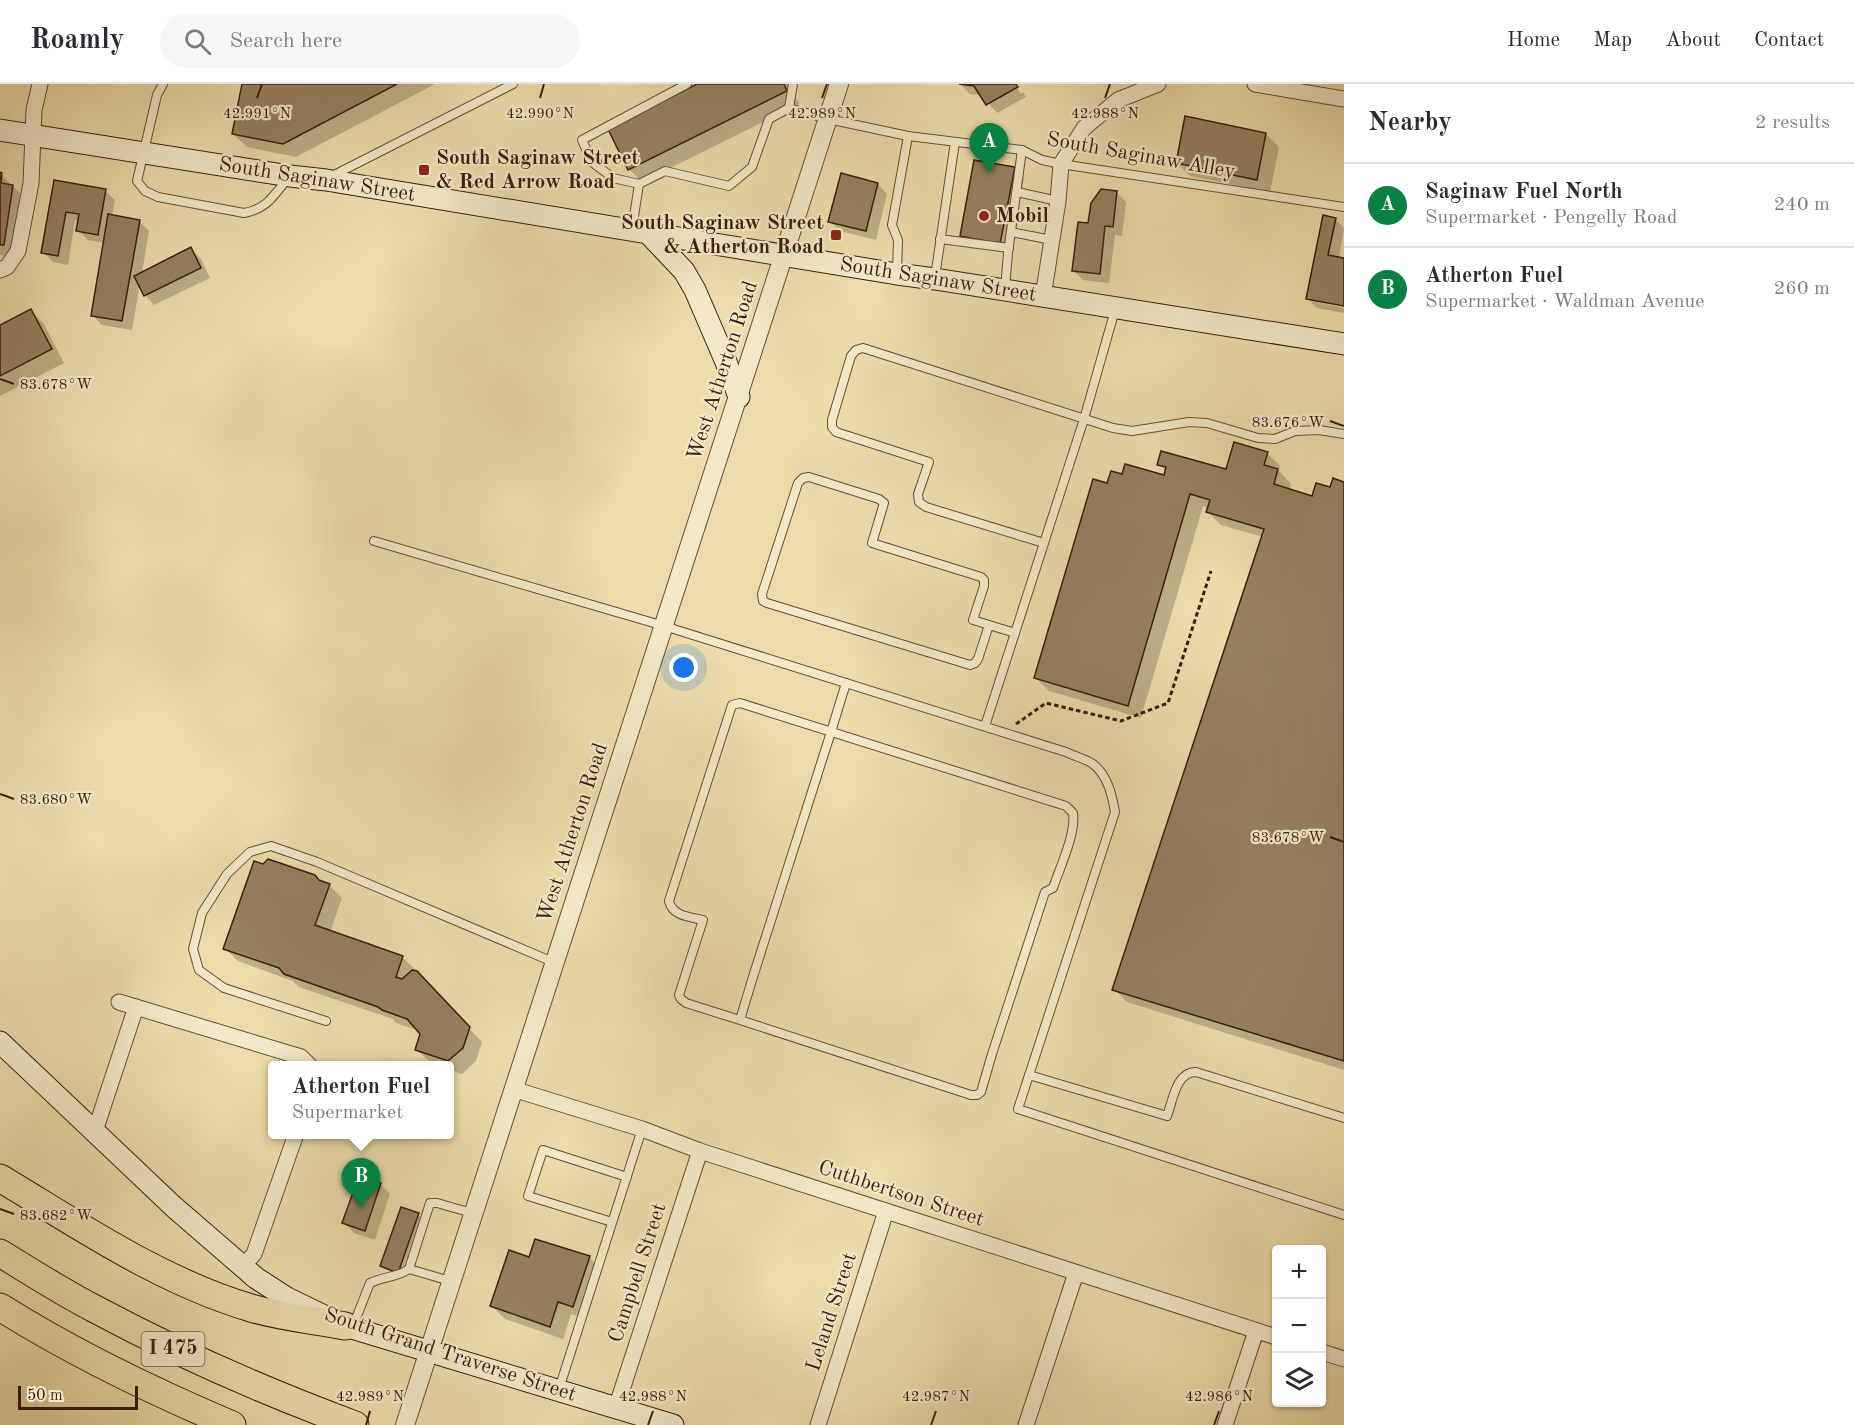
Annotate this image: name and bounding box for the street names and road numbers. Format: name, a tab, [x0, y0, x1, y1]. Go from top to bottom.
street label: South Saginaw Alley	[1045, 129, 1237, 183]
street label: South Saginaw Street	[217, 154, 417, 206]
street label: South Saginaw Street	[838, 254, 1038, 306]
street label: West Atherton Road	[684, 279, 762, 463]
street label: West Atherton Road	[534, 741, 612, 925]
street label: Cuthbertson Street	[816, 1157, 986, 1231]
street label: Campbell Street	[606, 1201, 670, 1345]
street label: Leland Street	[803, 1250, 861, 1374]
street label: South Grand Traverse Street	[321, 1304, 579, 1406]
road number: I 475	[142, 1332, 204, 1366]

